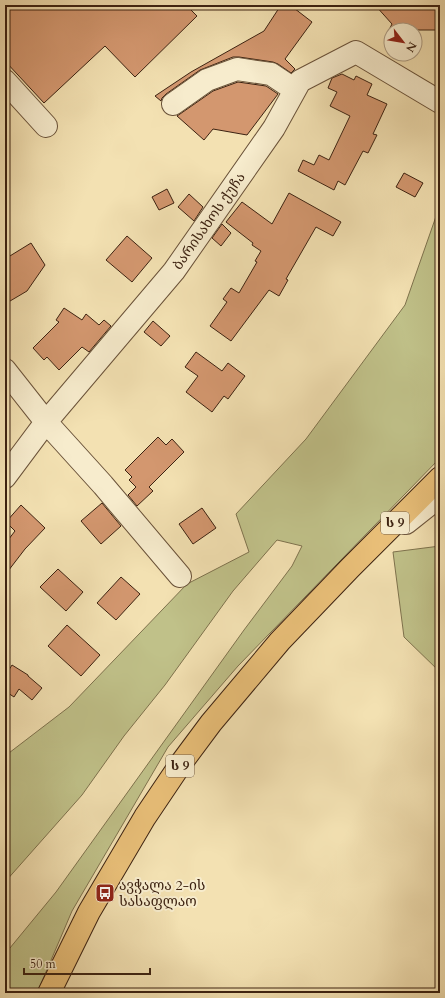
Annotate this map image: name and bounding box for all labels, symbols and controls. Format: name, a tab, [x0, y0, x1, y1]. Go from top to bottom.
north arrow	[383, 22, 423, 62]
text: N	[402, 39, 420, 55]
street label: ბარისახოს ქუჩა	[168, 168, 250, 274]
road number: ს 9	[381, 512, 409, 534]
road number: ს 9	[166, 755, 194, 777]
place label: ავჭალა 2-ის სასაფლაო	[119, 876, 205, 911]
bus stop icon: ავჭალა 2-ის სასაფლაო	[94, 882, 116, 904]
scale bar	[24, 950, 150, 976]
text: 50 m	[30, 956, 57, 972]

